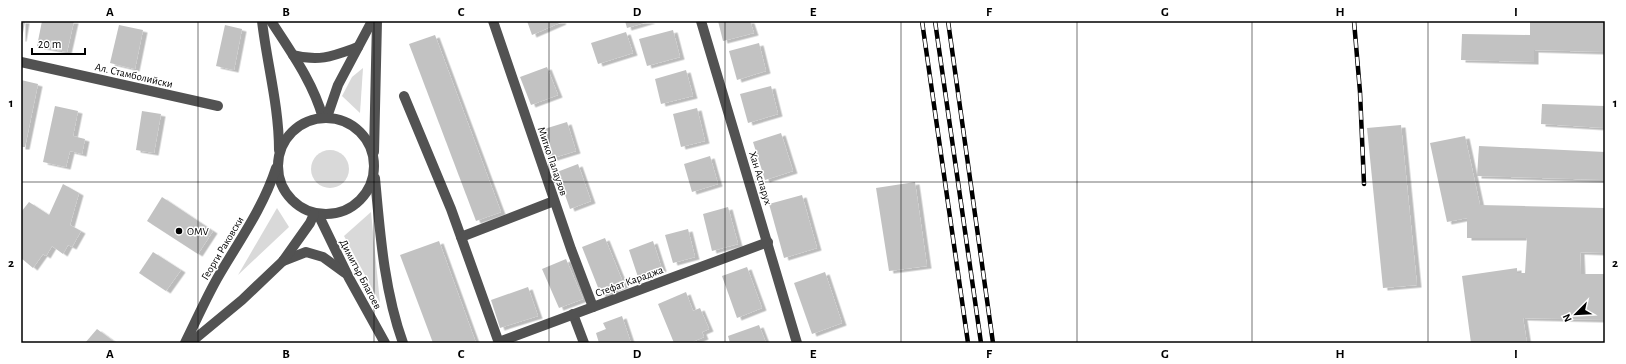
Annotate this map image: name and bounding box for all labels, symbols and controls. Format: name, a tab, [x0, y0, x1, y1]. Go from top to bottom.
text: A	[106, 6, 114, 19]
text: B	[282, 6, 290, 19]
text: C	[458, 6, 465, 19]
text: D	[633, 6, 642, 19]
text: E	[810, 6, 817, 19]
text: F	[986, 6, 993, 19]
text: G	[1161, 6, 1169, 19]
text: H	[1335, 6, 1345, 19]
text: I	[1514, 6, 1518, 19]
scale bar	[32, 30, 85, 56]
text: 20 m	[38, 38, 61, 50]
street label: Ал. Стамболийски	[94, 61, 174, 90]
text: 1	[9, 97, 13, 110]
text: 1	[1613, 97, 1617, 110]
street label: Митко Палаузов	[536, 125, 569, 197]
street label: Хан Аспарух	[747, 150, 774, 206]
street label: Георги Раковски	[199, 215, 246, 282]
marker: OMV	[174, 226, 184, 236]
place label: OMV	[187, 226, 210, 237]
street label: Димитър Благоев	[338, 238, 384, 311]
text: 2	[8, 257, 14, 270]
text: 2	[1612, 257, 1618, 270]
street label: Стефат Караджа	[594, 264, 665, 299]
north arrow	[1556, 294, 1596, 334]
text: N	[1561, 312, 1574, 324]
text: A	[106, 348, 114, 361]
text: B	[282, 348, 290, 361]
text: C	[458, 348, 465, 361]
text: D	[633, 348, 642, 361]
text: E	[810, 348, 817, 361]
text: F	[986, 348, 993, 361]
text: G	[1161, 348, 1169, 361]
text: H	[1335, 348, 1345, 361]
text: I	[1514, 348, 1518, 361]

